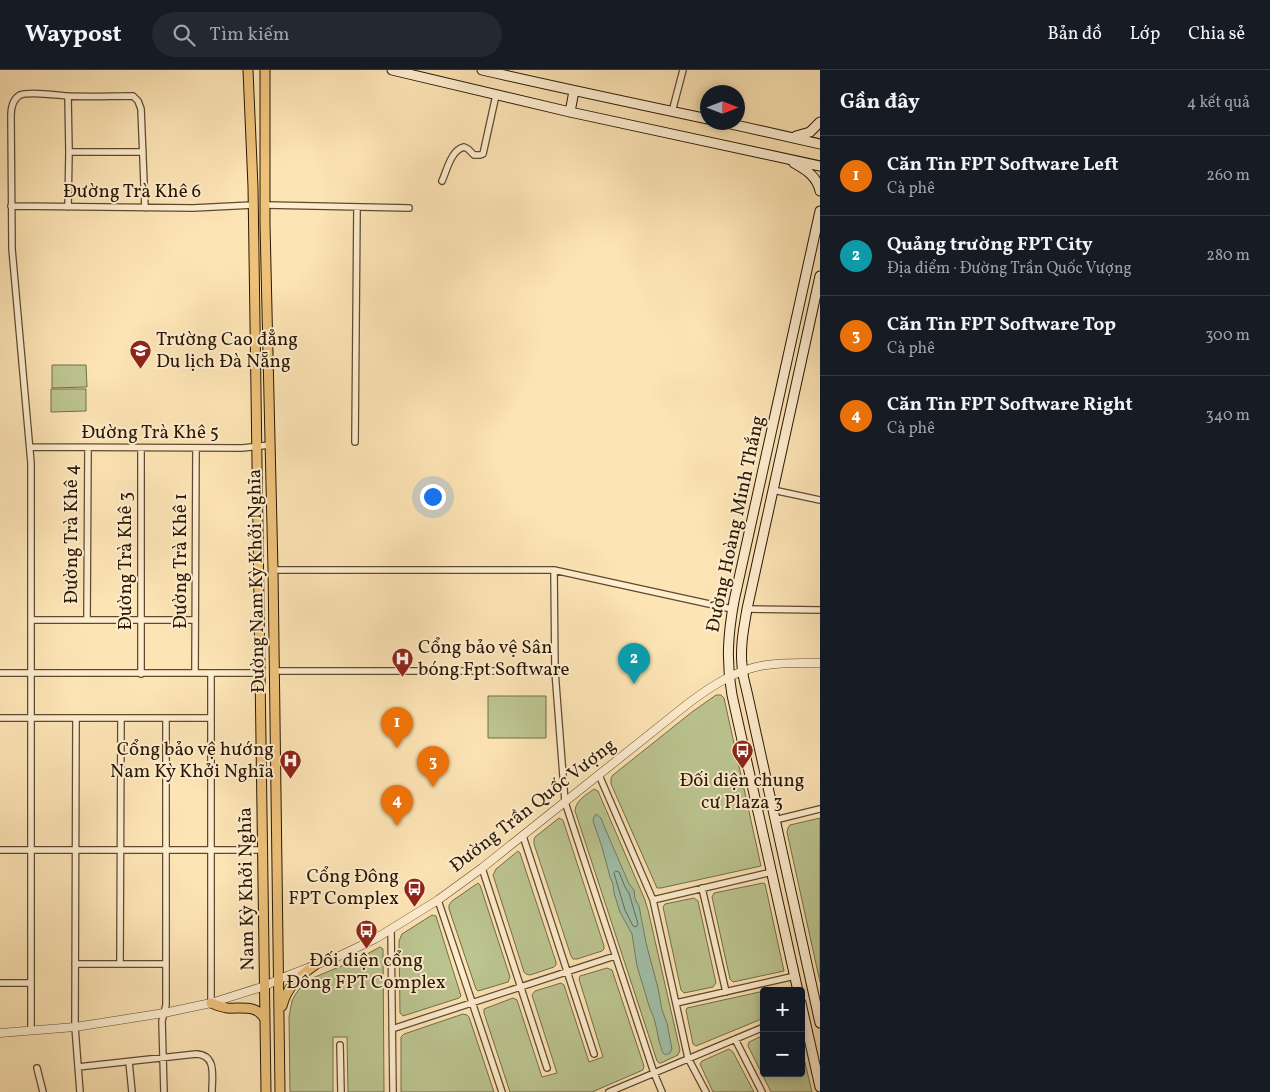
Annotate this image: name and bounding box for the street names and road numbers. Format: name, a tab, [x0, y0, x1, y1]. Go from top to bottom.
street label: Đường Trà Khê 6	[63, 179, 201, 205]
street label: Đường Hoàng Minh Thắng	[700, 413, 772, 635]
street label: Đường Trà Khê 5	[81, 420, 219, 446]
street label: Đường Trà Khê 4	[59, 464, 85, 604]
street label: Đường Nam Kỳ Khởi Nghĩa	[242, 469, 272, 693]
street label: Đường Trà Khê 3	[113, 492, 139, 630]
street label: Đường Trà Khê 1	[168, 493, 194, 629]
street label: Đường Trần Quốc Vượng	[445, 733, 621, 879]
street label: Nam Kỳ Khởi Nghĩa	[233, 807, 261, 971]

